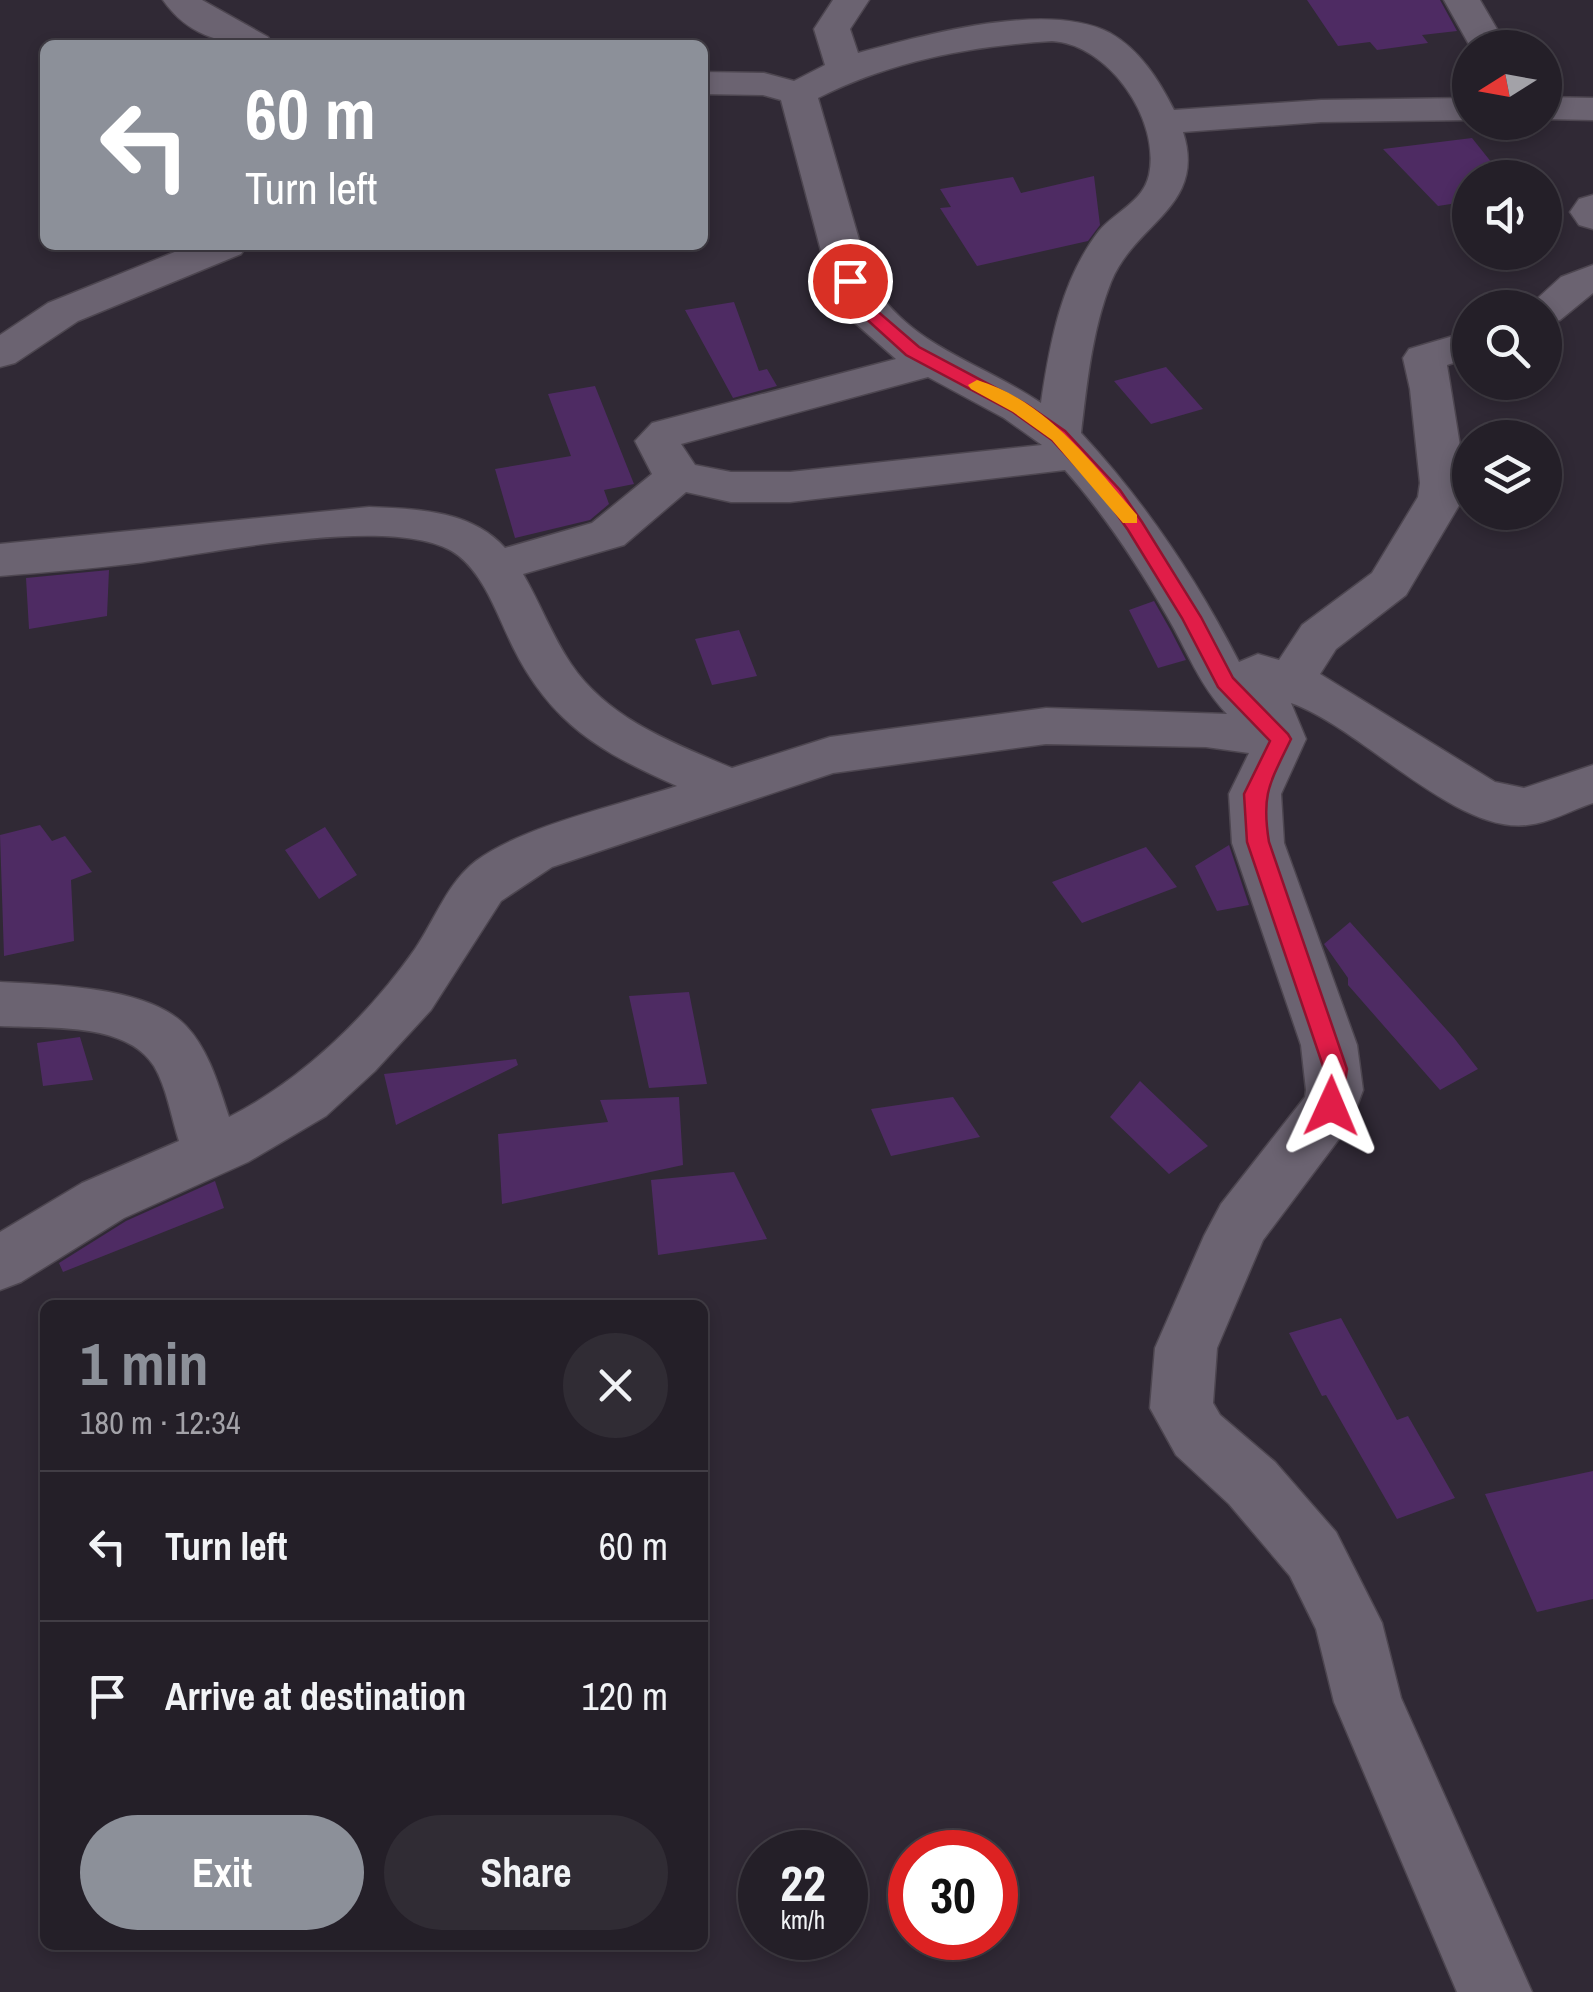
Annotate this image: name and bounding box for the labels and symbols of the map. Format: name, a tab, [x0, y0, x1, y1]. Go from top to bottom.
north arrow	[1452, 30, 1562, 140]
pin	[808, 239, 893, 324]
position arrow	[1279, 1054, 1383, 1158]
speed limit sign: 30	[888, 1830, 1018, 1960]

